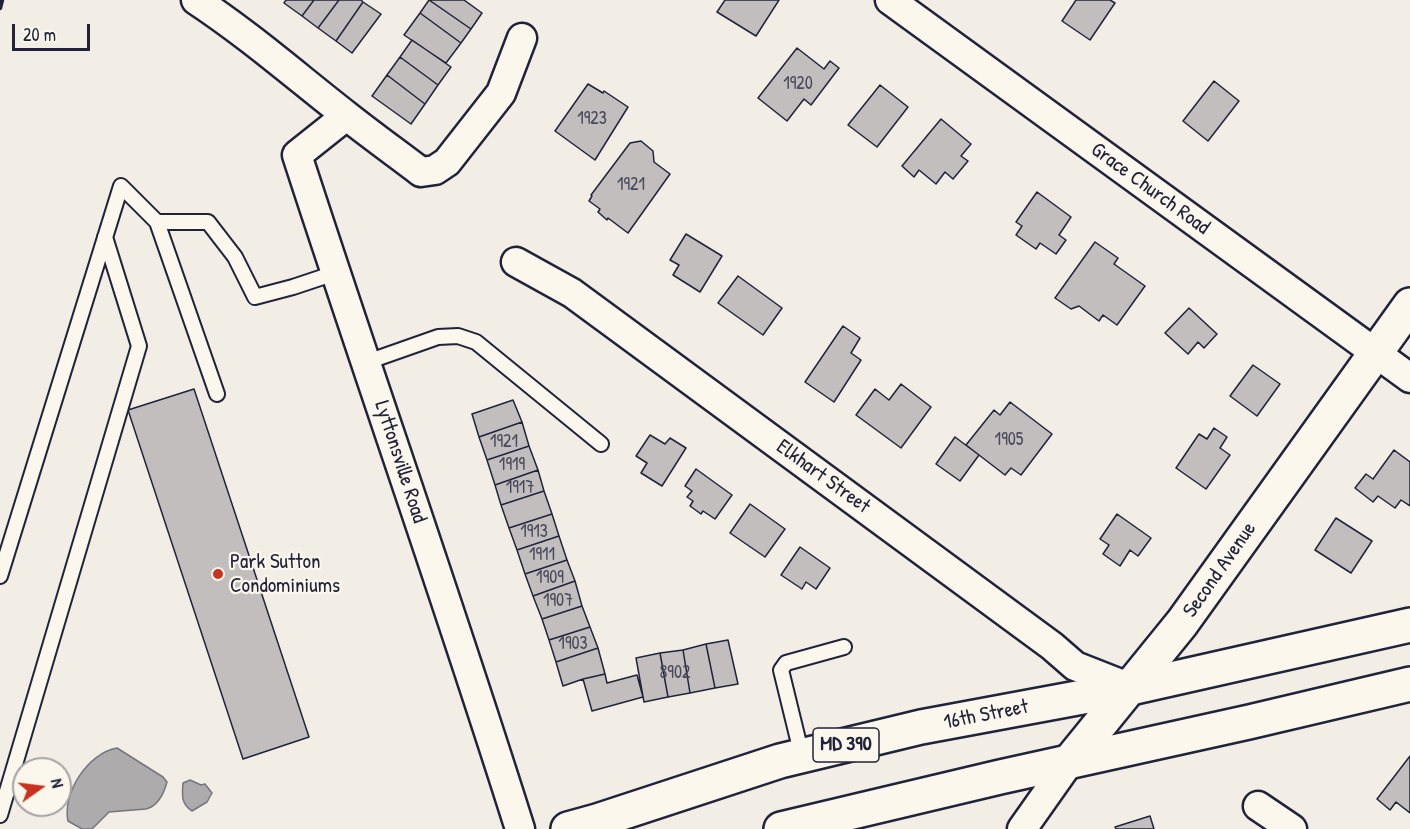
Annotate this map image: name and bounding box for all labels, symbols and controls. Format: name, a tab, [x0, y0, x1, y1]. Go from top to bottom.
scale bar	[15, 12, 93, 50]
text: 20 m	[23, 22, 56, 47]
house number: 1920	[783, 73, 813, 95]
house number: 1923	[577, 108, 607, 130]
street label: Grace Church Road	[1086, 137, 1214, 241]
house number: 1921	[617, 174, 645, 196]
street label: Lyttonsville Road	[368, 398, 432, 526]
house number: 1905	[995, 429, 1023, 451]
house number: 1921	[490, 431, 518, 453]
street label: Elkhart Street	[771, 435, 875, 519]
house number: 1919	[499, 454, 525, 476]
house number: 1917	[506, 477, 534, 499]
street label: Second Avenue	[1178, 518, 1262, 622]
house number: 1913	[520, 521, 548, 543]
house number: 1911	[529, 544, 555, 566]
place label: Park Sutton Condominiums	[230, 549, 340, 599]
marker: Park Sutton Condominiums	[211, 567, 225, 581]
house number: 1909	[536, 567, 564, 589]
house number: 1907	[543, 590, 573, 612]
house number: 1903	[558, 633, 588, 655]
house number: 8902	[660, 662, 690, 684]
street label: 16th Street	[942, 694, 1030, 736]
road number: MD 390	[813, 728, 879, 762]
north arrow	[12, 757, 72, 817]
text: N	[46, 776, 69, 790]

